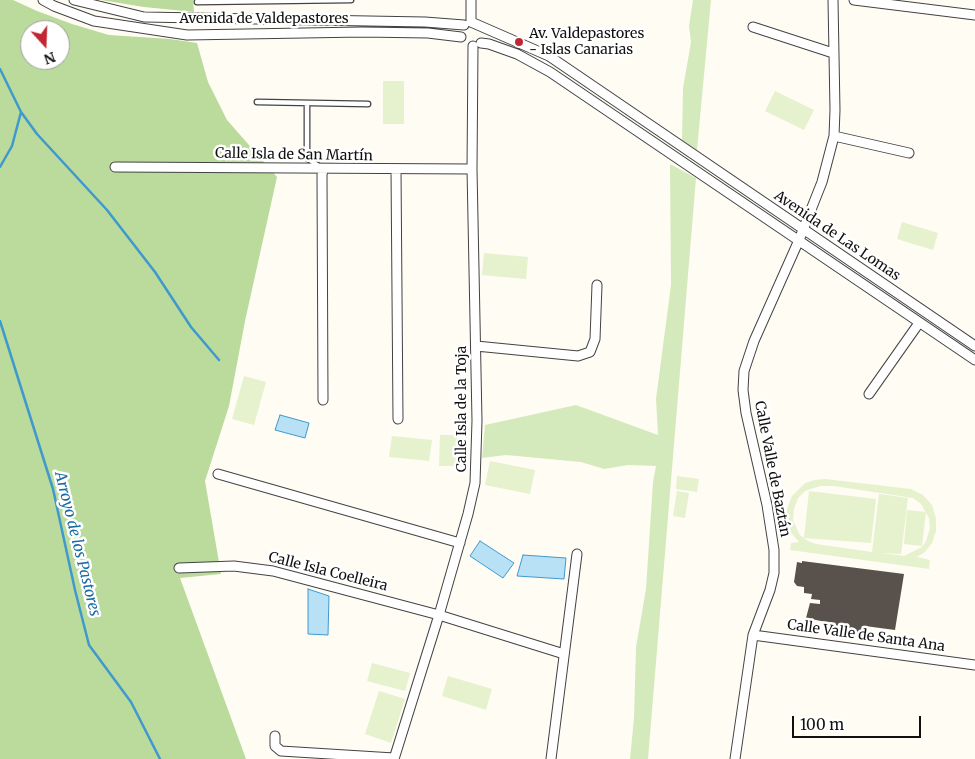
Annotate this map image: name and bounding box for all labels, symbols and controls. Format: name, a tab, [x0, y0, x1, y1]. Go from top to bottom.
street label: Avenida de Valdepastores	[179, 11, 349, 27]
north arrow	[20, 20, 70, 70]
place label: Av. Valdepastores - Islas Canarias	[529, 26, 644, 58]
marker: Av. Valdepastores - Islas Canarias	[513, 36, 525, 48]
text: N	[42, 48, 58, 69]
street label: Calle Isla de San Martín	[215, 145, 373, 165]
street label: Avenida de Las Lomas	[771, 187, 903, 285]
street label: Calle Isla de la Toja	[454, 346, 470, 472]
street label: Calle Valle de Baztán	[751, 400, 793, 538]
water label: Arroyo de los Pastores	[50, 470, 104, 618]
street label: Calle Isla Coelleira	[267, 549, 389, 595]
street label: Calle Valle de Santa Ana	[786, 617, 946, 655]
scale bar	[795, 706, 924, 738]
text: 100 m	[800, 715, 844, 734]

